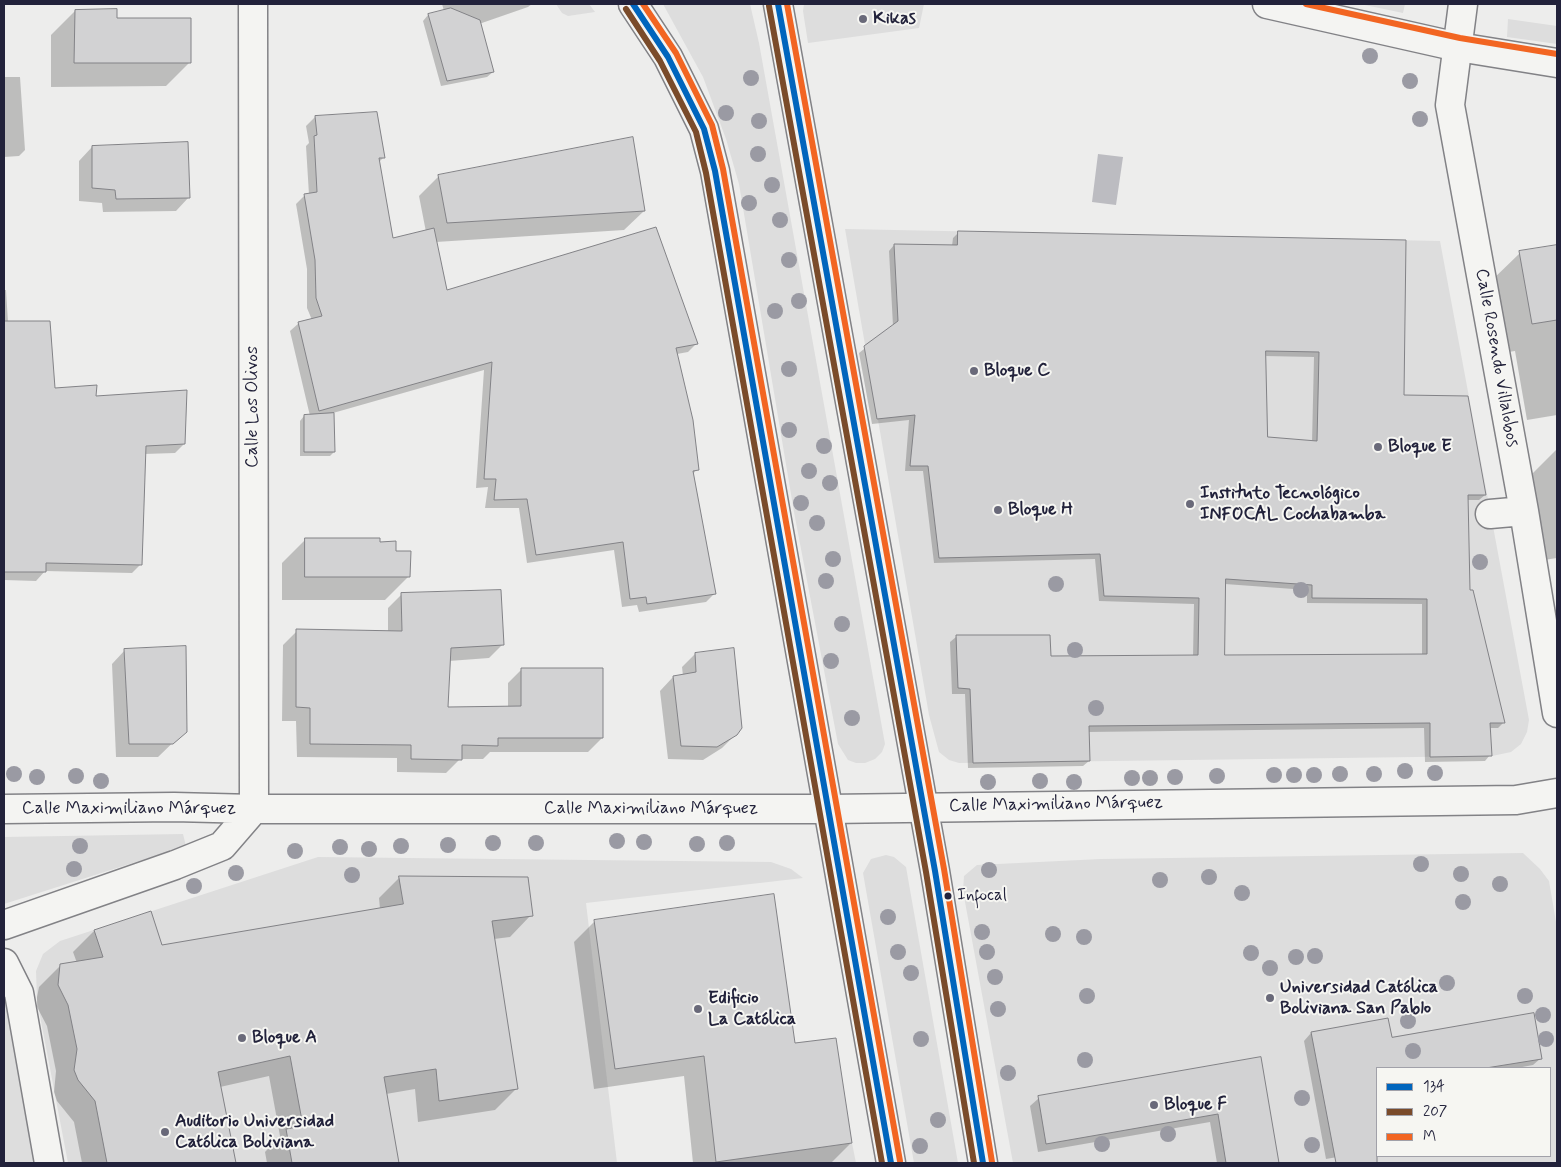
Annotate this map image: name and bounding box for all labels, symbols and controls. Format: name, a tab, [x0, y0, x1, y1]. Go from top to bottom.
place label: Kikas	[873, 8, 916, 30]
marker: Kikas	[857, 13, 869, 25]
street label: Calle Rosendo Villalobos	[1470, 267, 1522, 449]
street label: Calle Los Olivos	[242, 346, 264, 468]
place label: Bloque C	[984, 360, 1050, 382]
marker: Bloque C	[968, 365, 980, 377]
place label: Bloque E	[1388, 436, 1452, 458]
marker: Bloque E	[1372, 441, 1384, 453]
place label: Instituto Tecnológico INFOCAL Cochabamba	[1200, 483, 1385, 526]
marker: Instituto Tecnológico INFOCAL Cochabamba	[1184, 498, 1196, 510]
place label: Bloque H	[1008, 499, 1073, 521]
marker: Bloque H	[992, 504, 1004, 516]
street label: Calle Maximiliano Márquez	[949, 792, 1163, 818]
street label: Calle Maximiliano Márquez	[22, 798, 236, 820]
street label: Calle Maximiliano Márquez	[544, 798, 758, 820]
place label: Infocal	[957, 886, 1007, 906]
marker: Infocal	[943, 891, 953, 901]
place label: Universidad Católica Boliviana San Pablo	[1280, 977, 1438, 1020]
place label: Edificio La Católica	[708, 988, 796, 1030]
marker: Universidad Católica Boliviana San Pablo	[1264, 992, 1276, 1004]
marker: Edificio La Católica	[692, 1003, 704, 1015]
place label: Bloque A	[252, 1027, 317, 1049]
marker: Bloque A	[236, 1032, 248, 1044]
legend	[1376, 1067, 1551, 1157]
text: 134	[1423, 1077, 1445, 1097]
place label: Bloque F	[1164, 1094, 1227, 1116]
marker: Bloque F	[1148, 1099, 1160, 1111]
text: 207	[1423, 1102, 1447, 1122]
place label: Auditorio Universidad Católica Boliviana	[175, 1111, 334, 1154]
marker: Auditorio Universidad Católica Boliviana	[159, 1126, 171, 1138]
text: M	[1423, 1127, 1436, 1147]

